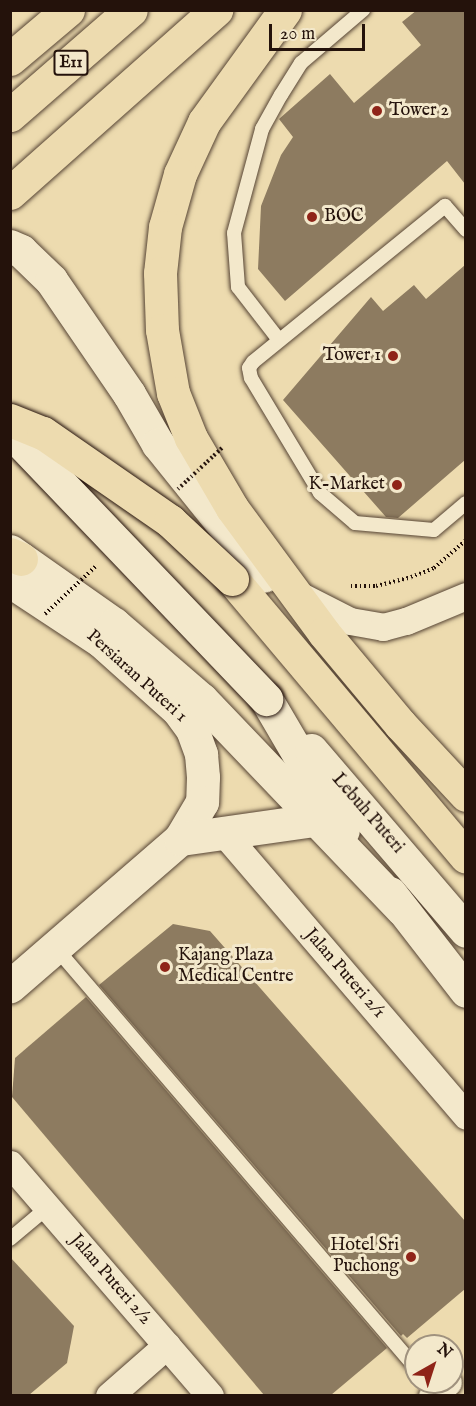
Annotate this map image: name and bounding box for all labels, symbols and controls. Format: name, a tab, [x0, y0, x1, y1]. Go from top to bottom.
scale bar	[272, 12, 368, 50]
text: 20 m	[280, 23, 315, 46]
road number: E11	[53, 50, 89, 76]
place label: Tower 2	[389, 100, 449, 122]
marker: Tower 2	[370, 104, 384, 118]
place label: BOC	[324, 206, 364, 228]
marker: BOC	[305, 210, 319, 224]
place label: Tower 1	[323, 345, 381, 367]
marker: Tower 1	[386, 349, 400, 363]
place label: K-Market	[308, 474, 385, 496]
marker: K-Market	[390, 478, 404, 492]
street label: Persiaran Puteri 1	[81, 626, 191, 728]
street label: Lebuh Puteri	[326, 769, 408, 859]
street label: Jalan Puteri 2/1	[299, 925, 389, 1023]
place label: Kajang Plaza Medical Centre	[178, 946, 293, 988]
marker: Kajang Plaza Medical Centre	[156, 958, 174, 976]
street label: Jalan Puteri 2/2	[65, 1230, 155, 1330]
place label: Hotel Sri Puchong	[330, 1236, 399, 1278]
marker: Hotel Sri Puchong	[404, 1250, 418, 1264]
north arrow	[404, 1334, 464, 1394]
text: N	[432, 1339, 456, 1364]

